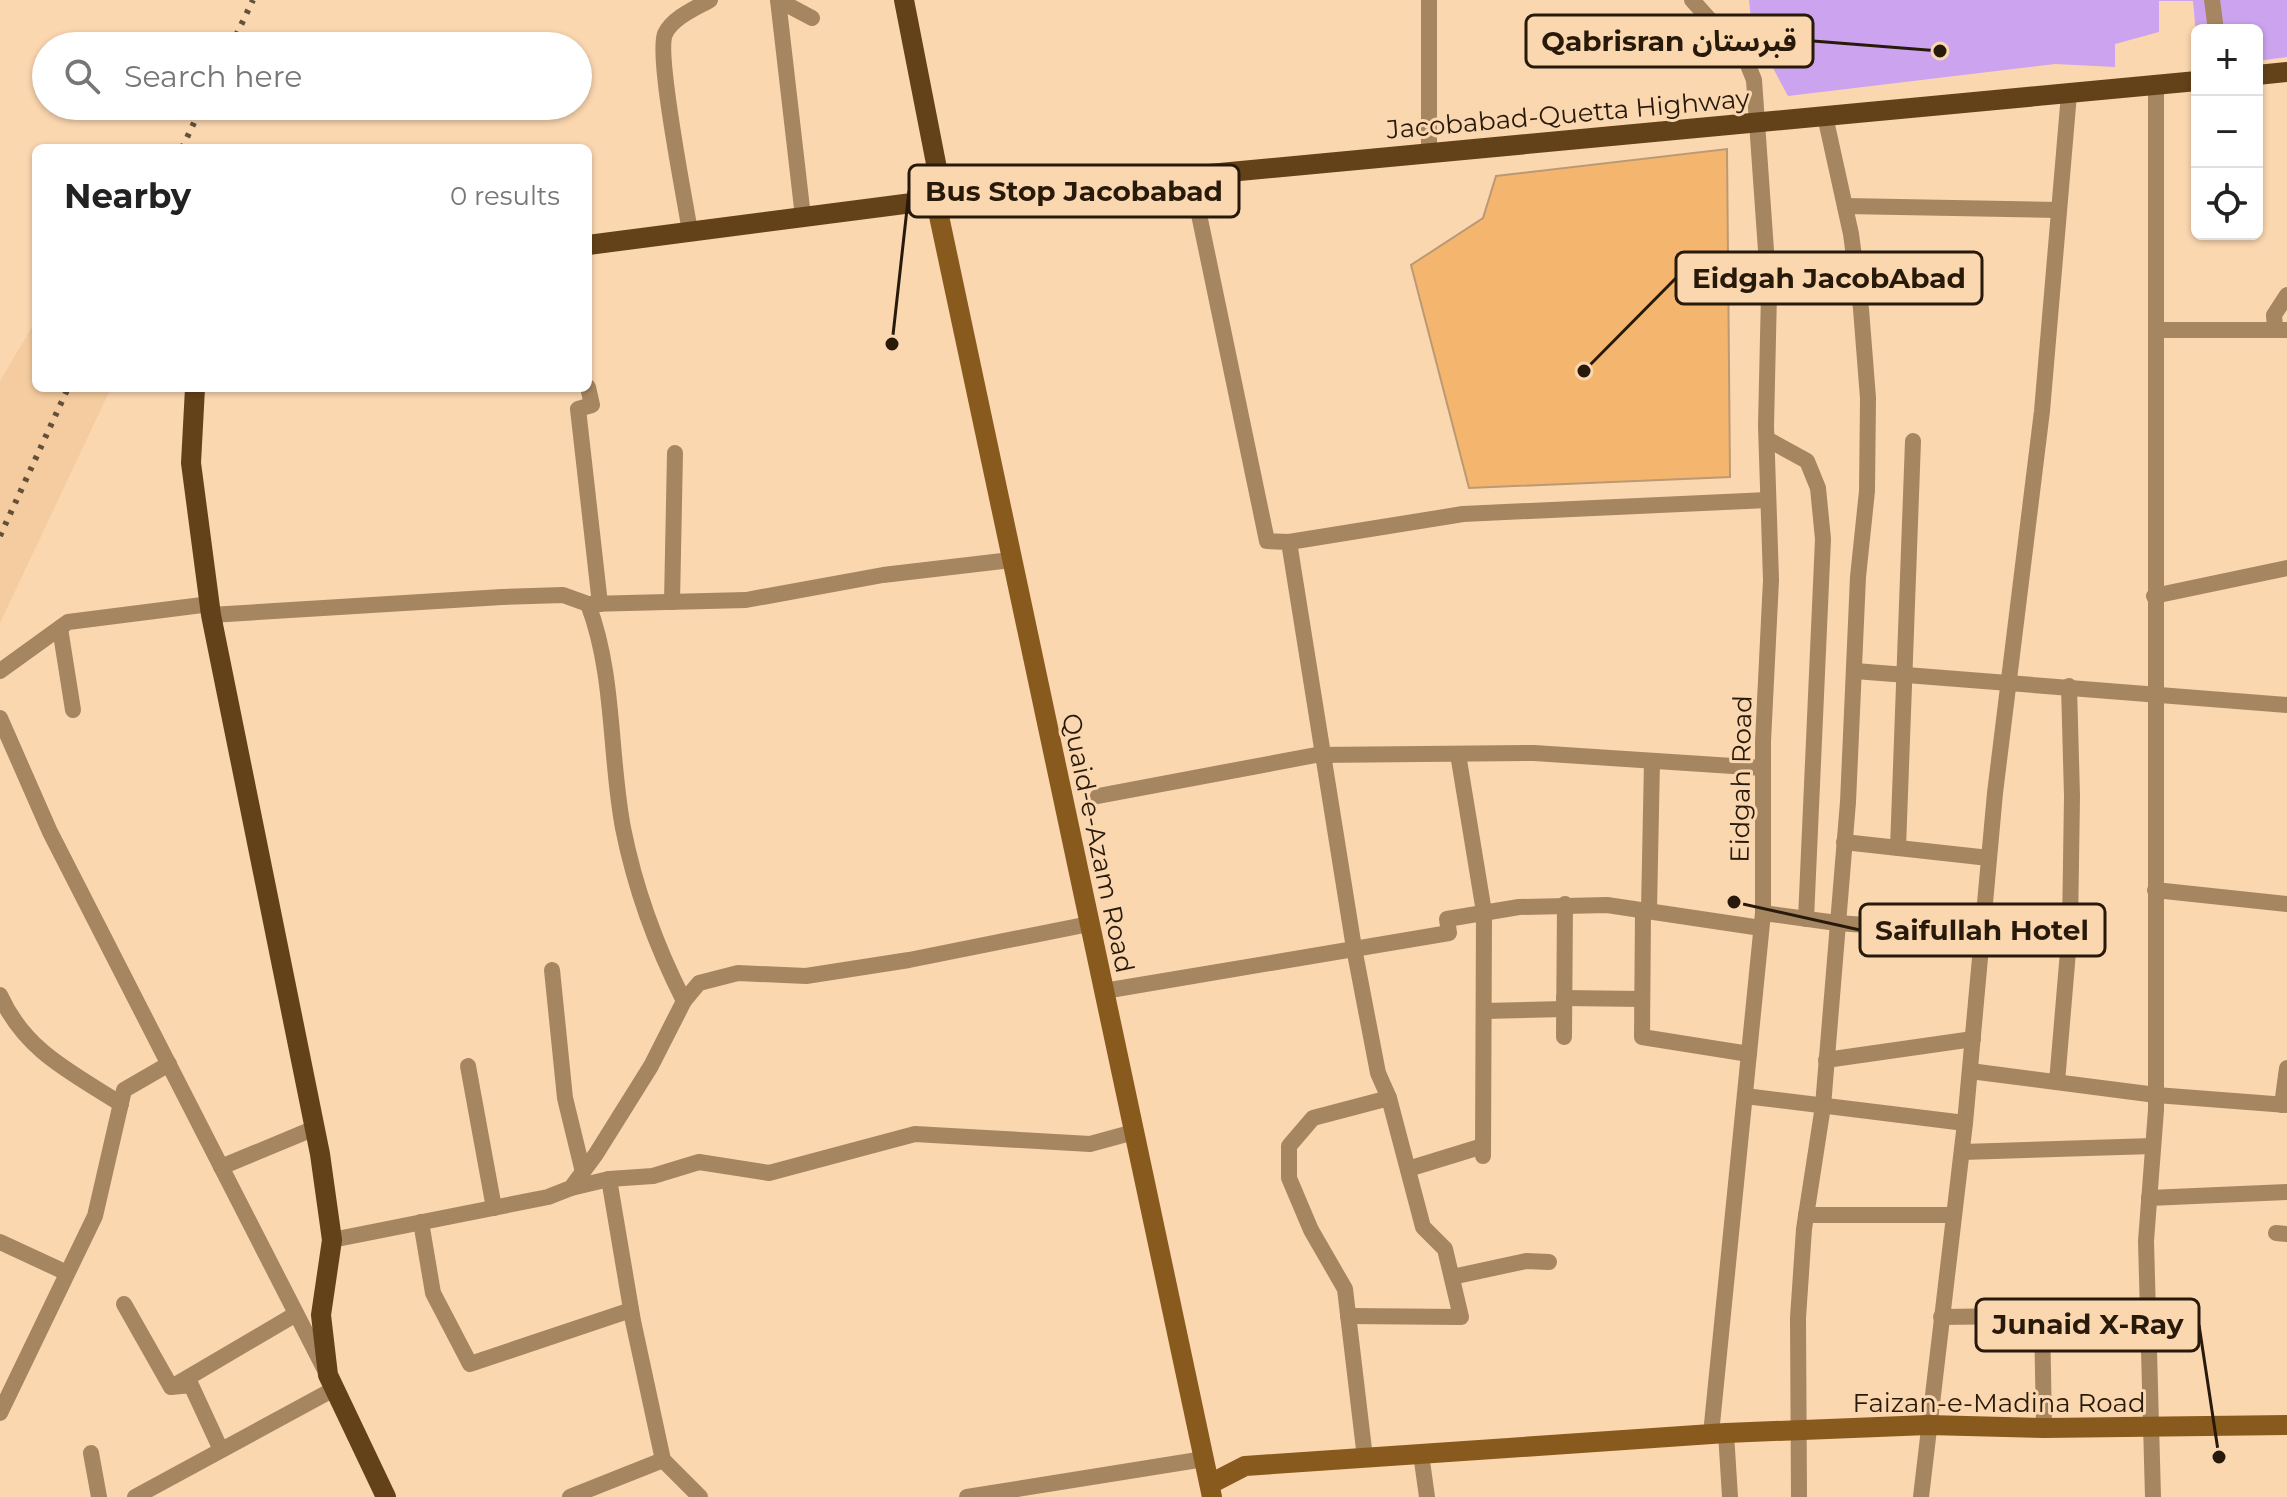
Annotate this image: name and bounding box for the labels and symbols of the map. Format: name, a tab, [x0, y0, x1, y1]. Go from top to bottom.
callout: Qabrisran قبرستان	[1526, 15, 1813, 67]
text: Qabrisran قبرستان	[1541, 24, 1797, 58]
street label: Jacobabad-Quetta Highway	[1384, 82, 1752, 146]
callout: Bus Stop Jacobabad	[909, 165, 1239, 217]
text: Bus Stop Jacobabad	[925, 174, 1223, 208]
callout: Eidgah JacobAbad	[1676, 252, 1982, 304]
text: Eidgah JacobAbad	[1692, 261, 1966, 295]
street label: Eidgah Road	[1724, 695, 1758, 863]
street label: Quaid-e-Azam Road	[1055, 710, 1141, 976]
callout: Saifullah Hotel	[1860, 904, 2105, 956]
text: Saifullah Hotel	[1875, 913, 2089, 947]
callout: Junaid X-Ray	[1976, 1299, 2199, 1351]
text: Junaid X-Ray	[1991, 1307, 2184, 1341]
street label: Faizan-e-Madina Road	[1852, 1387, 2146, 1419]

